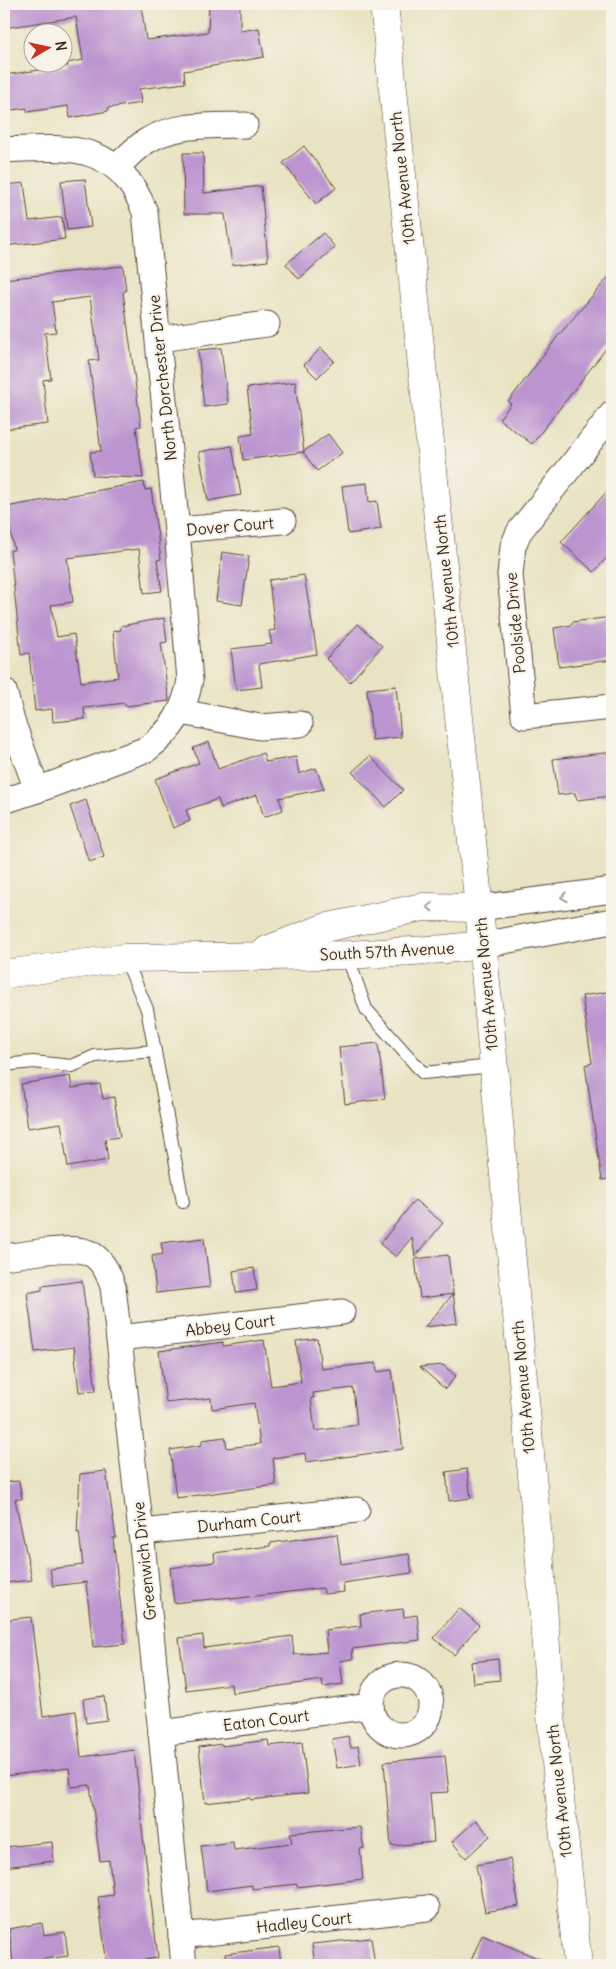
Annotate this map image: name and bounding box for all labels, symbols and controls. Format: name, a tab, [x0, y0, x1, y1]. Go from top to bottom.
north arrow	[22, 22, 72, 72]
text: N	[51, 40, 70, 52]
street label: 10th Avenue North	[385, 110, 419, 246]
street label: North Dorchester Drive	[143, 294, 181, 462]
street label: Dover Court	[185, 512, 275, 540]
street label: 10th Avenue North	[429, 513, 463, 649]
street label: Poolside Drive	[501, 572, 529, 674]
one-way arrow	[560, 891, 568, 902]
one-way arrow	[426, 902, 434, 912]
street label: 10th Avenue North	[470, 916, 502, 1052]
street label: South 57th Avenue	[319, 937, 455, 965]
street label: Abbey Court	[184, 1310, 277, 1340]
street label: 10th Avenue North	[507, 1319, 539, 1455]
street label: Greenwich Drive	[128, 1501, 160, 1621]
street label: Durham Court	[196, 1506, 302, 1536]
street label: Eaton Court	[222, 1705, 311, 1735]
street label: 10th Avenue North	[542, 1723, 576, 1859]
street label: Hadley Court	[255, 1907, 353, 1937]

